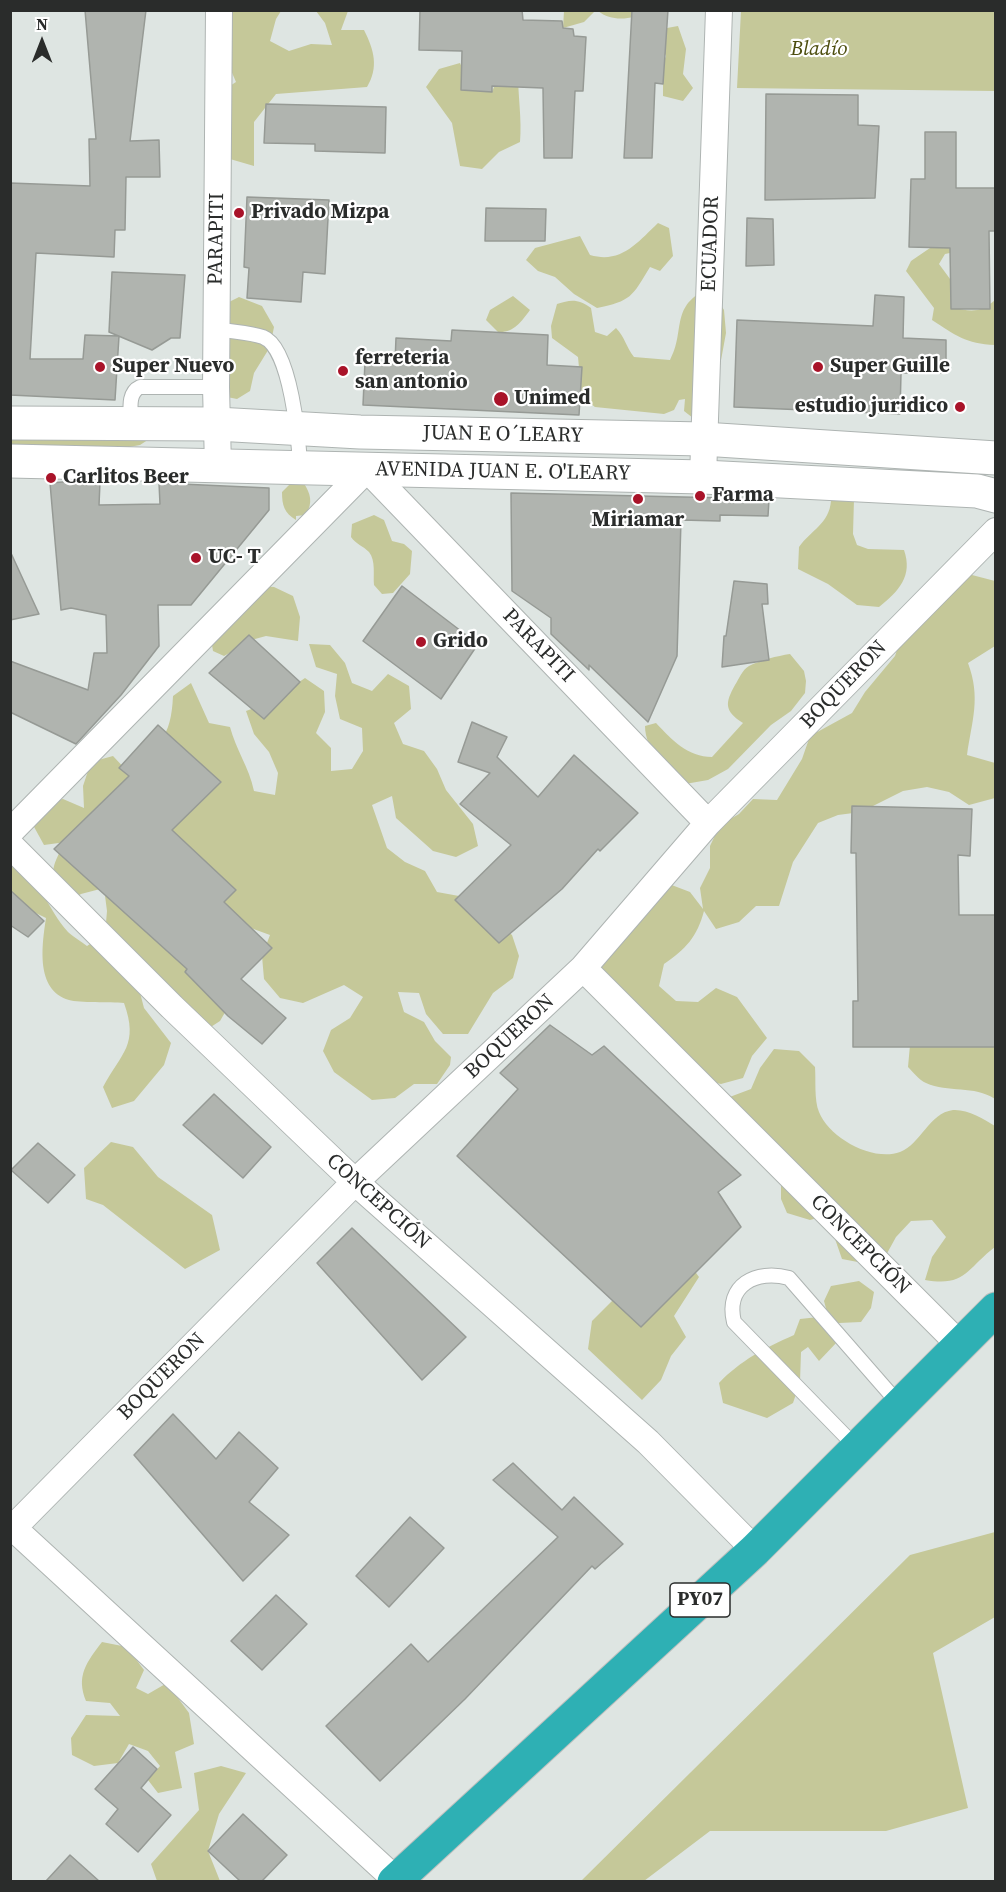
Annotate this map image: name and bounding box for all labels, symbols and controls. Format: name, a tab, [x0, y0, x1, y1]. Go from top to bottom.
north arrow	[12, 12, 72, 72]
text: N	[36, 13, 48, 35]
park label: Bladío	[790, 37, 848, 63]
street label: PARAPITI	[204, 192, 230, 286]
street label: ECUADOR	[697, 196, 725, 292]
place label: Privado Mizpa	[251, 200, 389, 226]
marker: Privado Mizpa	[232, 206, 246, 220]
place label: ferreteria san antonio	[355, 346, 468, 396]
place label: Super Nuevo	[112, 354, 234, 380]
place label: Super Guille	[830, 354, 950, 380]
marker: Super Nuevo	[93, 360, 107, 374]
marker: Super Guille	[811, 360, 825, 374]
marker: ferreteria san antonio	[336, 364, 350, 378]
place label: Unimed	[514, 386, 591, 412]
marker: Unimed	[492, 390, 510, 408]
place label: estudio juridico	[795, 394, 948, 420]
marker: estudio juridico	[953, 400, 967, 414]
street label: JUAN E O´LEARY	[422, 421, 584, 449]
street label: AVENIDA JUAN E. O'LEARY	[375, 457, 631, 487]
place label: Carlitos Beer	[63, 465, 189, 491]
marker: Carlitos Beer	[44, 471, 58, 485]
place label: Farma	[712, 483, 774, 509]
marker: Farma	[693, 489, 707, 503]
marker: Miriamar	[631, 492, 645, 506]
place label: Miriamar	[592, 508, 684, 534]
place label: UC- T	[208, 545, 261, 571]
marker: UC- T	[189, 551, 203, 565]
street label: PARAPITI	[497, 604, 579, 688]
place label: Grido	[433, 629, 488, 655]
marker: Grido	[414, 635, 428, 649]
street label: BOQUERON	[796, 636, 892, 734]
street label: BOQUERON	[460, 989, 560, 1085]
street label: CONCEPCIÓN	[321, 1149, 435, 1255]
street label: CONCEPCIÓN	[805, 1190, 915, 1300]
street label: BOQUERON	[113, 1328, 211, 1426]
road number: PY07	[670, 1583, 730, 1617]

